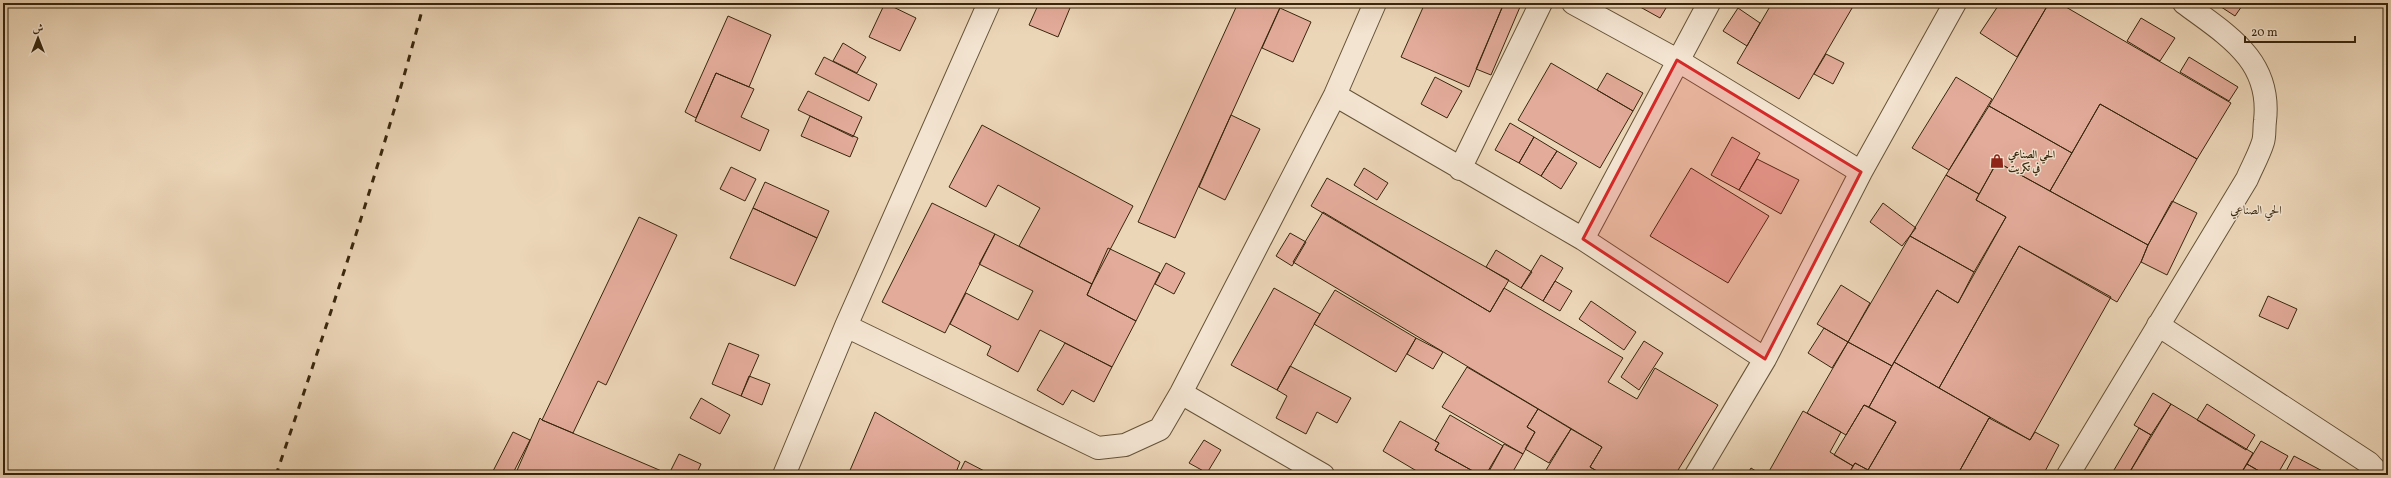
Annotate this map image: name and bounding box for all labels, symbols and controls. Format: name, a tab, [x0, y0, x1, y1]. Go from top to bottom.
north arrow	[18, 18, 58, 58]
scale bar	[2245, 18, 2355, 44]
text: ش	[33, 22, 44, 37]
text: 20 m	[2251, 25, 2278, 41]
place label: الحي الصناعي في تكريت	[2007, 148, 2055, 176]
shop icon: الحي الصناعي في تكريت	[1989, 153, 2005, 169]
district label: الحي الصناعي	[2230, 203, 2282, 222]

